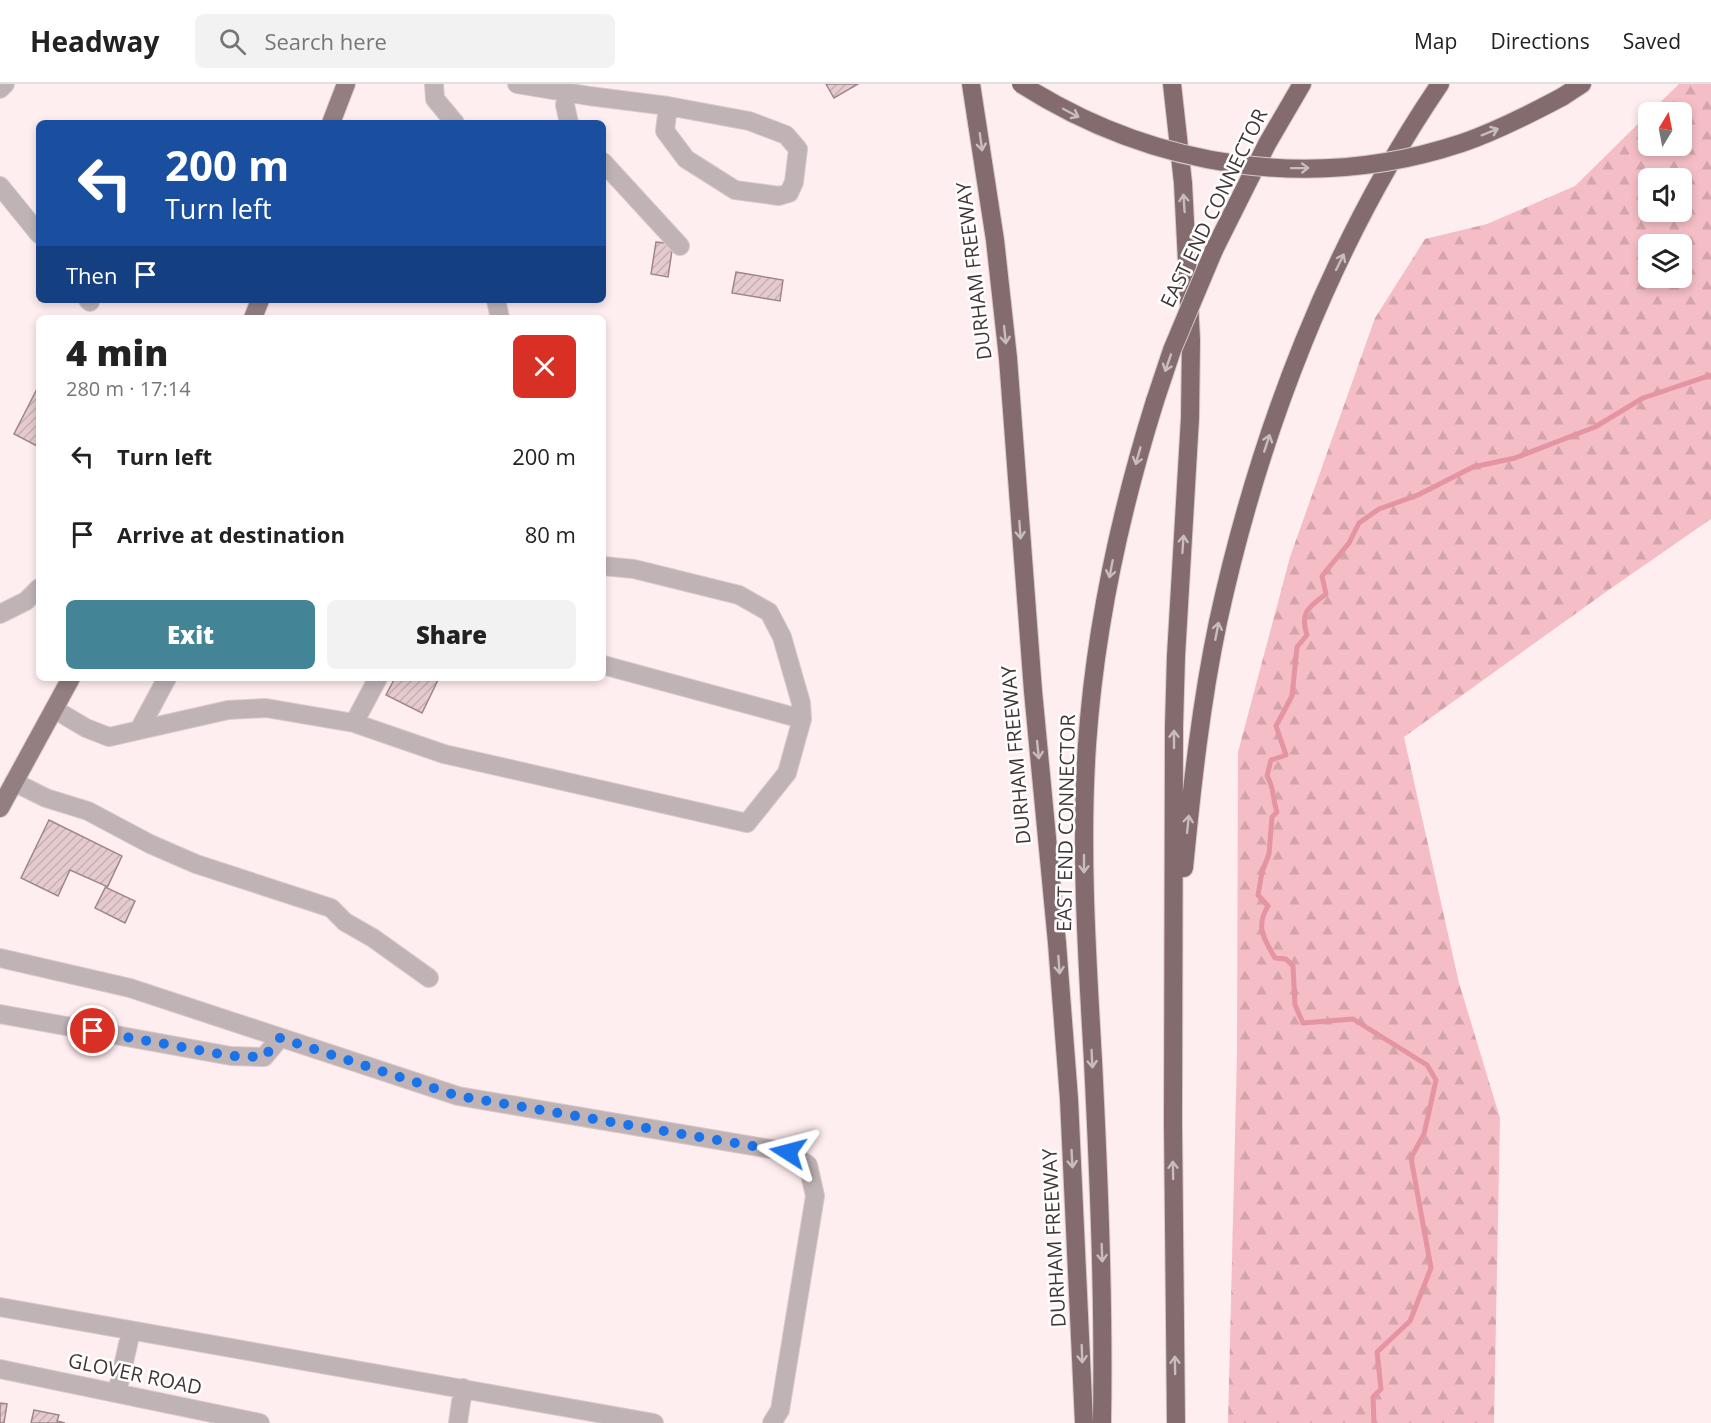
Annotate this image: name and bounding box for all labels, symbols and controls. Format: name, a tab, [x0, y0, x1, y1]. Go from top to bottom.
search box	[195, 14, 615, 68]
text: Headway	[30, 22, 159, 60]
icon: search	[216, 25, 249, 58]
text: Search here	[264, 26, 387, 56]
text: Map	[1414, 27, 1457, 55]
text: Directions	[1490, 27, 1590, 55]
text: Saved	[1623, 27, 1681, 55]
north arrow	[1638, 102, 1692, 156]
map controls	[1638, 102, 1692, 288]
street label: EAST END CONNECTOR	[1154, 103, 1274, 312]
one-way arrow	[1062, 108, 1080, 120]
one-way arrow	[1480, 126, 1499, 137]
one-way arrow	[975, 131, 986, 151]
text: 200 m	[165, 136, 289, 193]
icon: left	[66, 144, 144, 222]
one-way arrow	[1289, 162, 1309, 174]
button: sound	[1638, 168, 1692, 222]
street label: DURHAM FREEWAY	[949, 180, 998, 362]
text: Turn left	[165, 190, 272, 227]
one-way arrow	[1179, 193, 1190, 213]
button: layers	[1638, 234, 1692, 288]
one-way arrow	[1334, 253, 1346, 271]
icon: arrive	[129, 258, 162, 291]
text: Then	[66, 260, 117, 290]
one-way arrow	[1000, 325, 1011, 345]
text: 4 min	[66, 328, 168, 377]
button: close	[513, 335, 576, 398]
one-way arrow	[1161, 353, 1172, 372]
text: 280 m · 17:14	[66, 375, 191, 402]
one-way arrow	[1262, 434, 1273, 453]
icon: left	[66, 440, 99, 473]
text: Turn left	[117, 441, 212, 471]
text: 200 m	[512, 441, 576, 471]
one-way arrow	[1132, 446, 1143, 465]
icon: arrive	[66, 518, 99, 551]
text: Arrive at destination	[117, 519, 345, 549]
text: 80 m	[525, 519, 576, 549]
one-way arrow	[1015, 519, 1026, 539]
one-way arrow	[1178, 535, 1189, 555]
one-way arrow	[1105, 559, 1116, 579]
button: Exit	[66, 600, 315, 669]
button: Share	[327, 600, 576, 669]
one-way arrow	[1212, 622, 1223, 641]
street label: DURHAM FREEWAY	[994, 664, 1037, 845]
street label: EAST END CONNECTOR	[1050, 713, 1081, 932]
one-way arrow	[1168, 730, 1180, 750]
one-way arrow	[1033, 739, 1044, 759]
one-way arrow	[1183, 814, 1194, 834]
one-way arrow	[1078, 853, 1090, 873]
one-way arrow	[1053, 954, 1064, 974]
pin	[67, 1005, 118, 1056]
icon: arrive	[76, 1014, 109, 1047]
one-way arrow	[1087, 1048, 1098, 1068]
position arrow	[756, 1120, 820, 1184]
street label: DURHAM FREEWAY	[1035, 1147, 1072, 1328]
one-way arrow	[1067, 1149, 1078, 1169]
one-way arrow	[1168, 1160, 1179, 1180]
one-way arrow	[1096, 1243, 1107, 1263]
one-way arrow	[1076, 1343, 1087, 1363]
street label: GLOVER ROAD	[66, 1346, 205, 1401]
one-way arrow	[1170, 1355, 1181, 1375]

